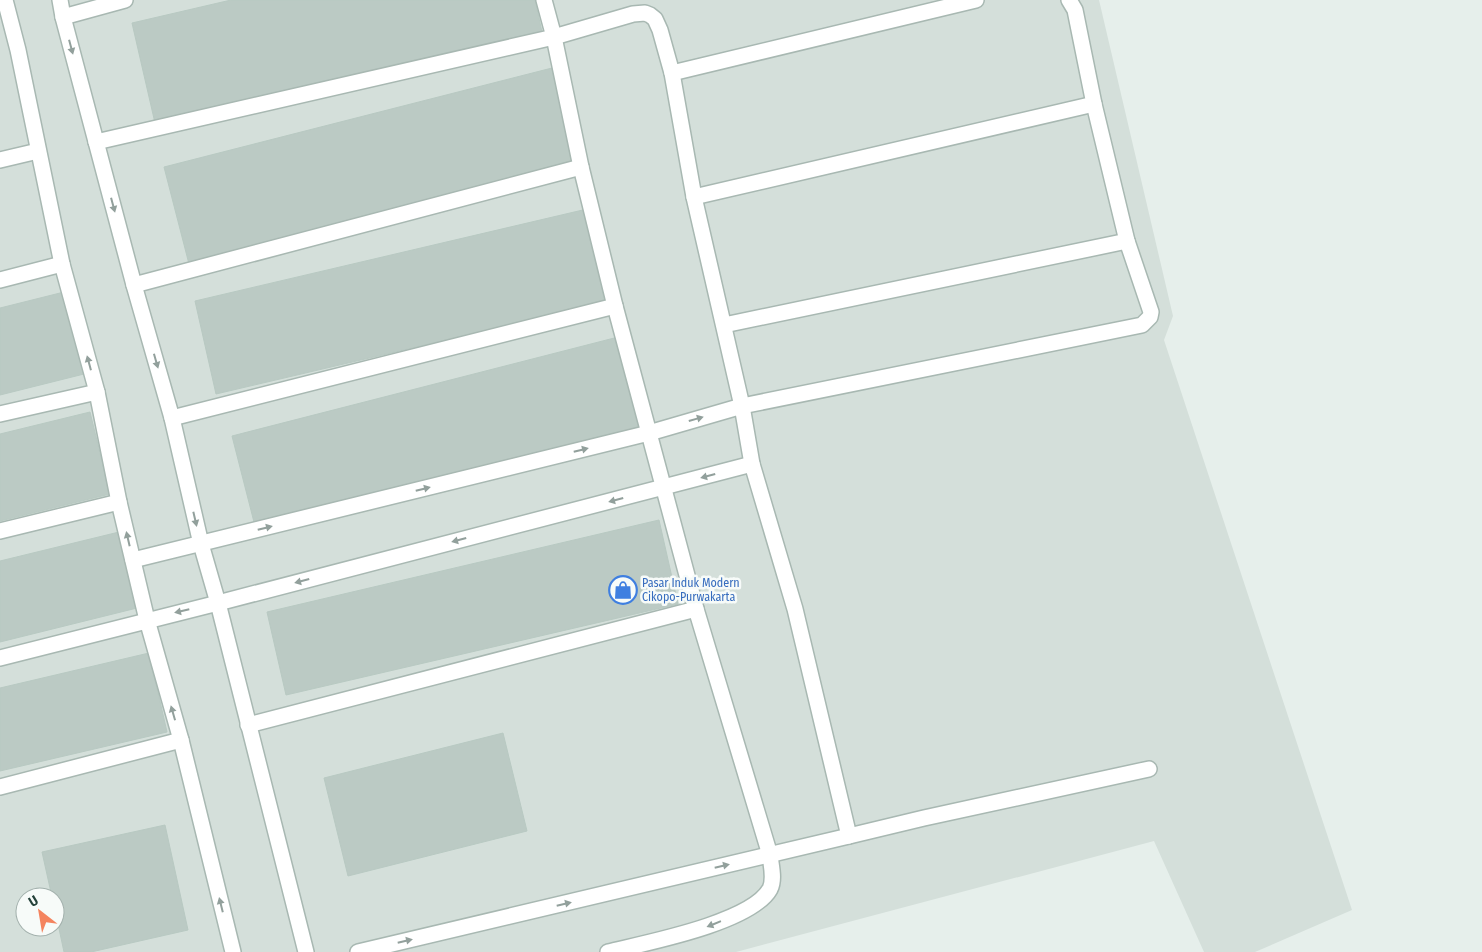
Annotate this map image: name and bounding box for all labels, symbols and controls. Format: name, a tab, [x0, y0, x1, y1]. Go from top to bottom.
one-way arrow	[67, 40, 75, 55]
one-way arrow	[109, 197, 117, 212]
one-way arrow	[152, 354, 160, 369]
one-way arrow	[85, 356, 93, 371]
one-way arrow	[688, 415, 703, 423]
one-way arrow	[573, 446, 588, 454]
one-way arrow	[700, 472, 715, 480]
one-way arrow	[415, 485, 430, 493]
one-way arrow	[609, 496, 624, 504]
one-way arrow	[192, 511, 200, 526]
one-way arrow	[258, 524, 273, 532]
one-way arrow	[124, 531, 132, 546]
one-way arrow	[452, 537, 467, 545]
shop icon: Pasar Induk Modern Cikopo-Purwakarta	[608, 575, 638, 605]
place label: Pasar Induk Modern Cikopo-Purwakarta	[642, 576, 740, 604]
one-way arrow	[294, 578, 309, 586]
one-way arrow	[175, 608, 190, 616]
one-way arrow	[169, 705, 177, 720]
one-way arrow	[714, 862, 730, 870]
north arrow	[15, 887, 65, 937]
text: U	[26, 892, 41, 911]
one-way arrow	[217, 897, 225, 912]
one-way arrow	[556, 900, 571, 908]
one-way arrow	[707, 920, 721, 928]
one-way arrow	[398, 937, 413, 945]

